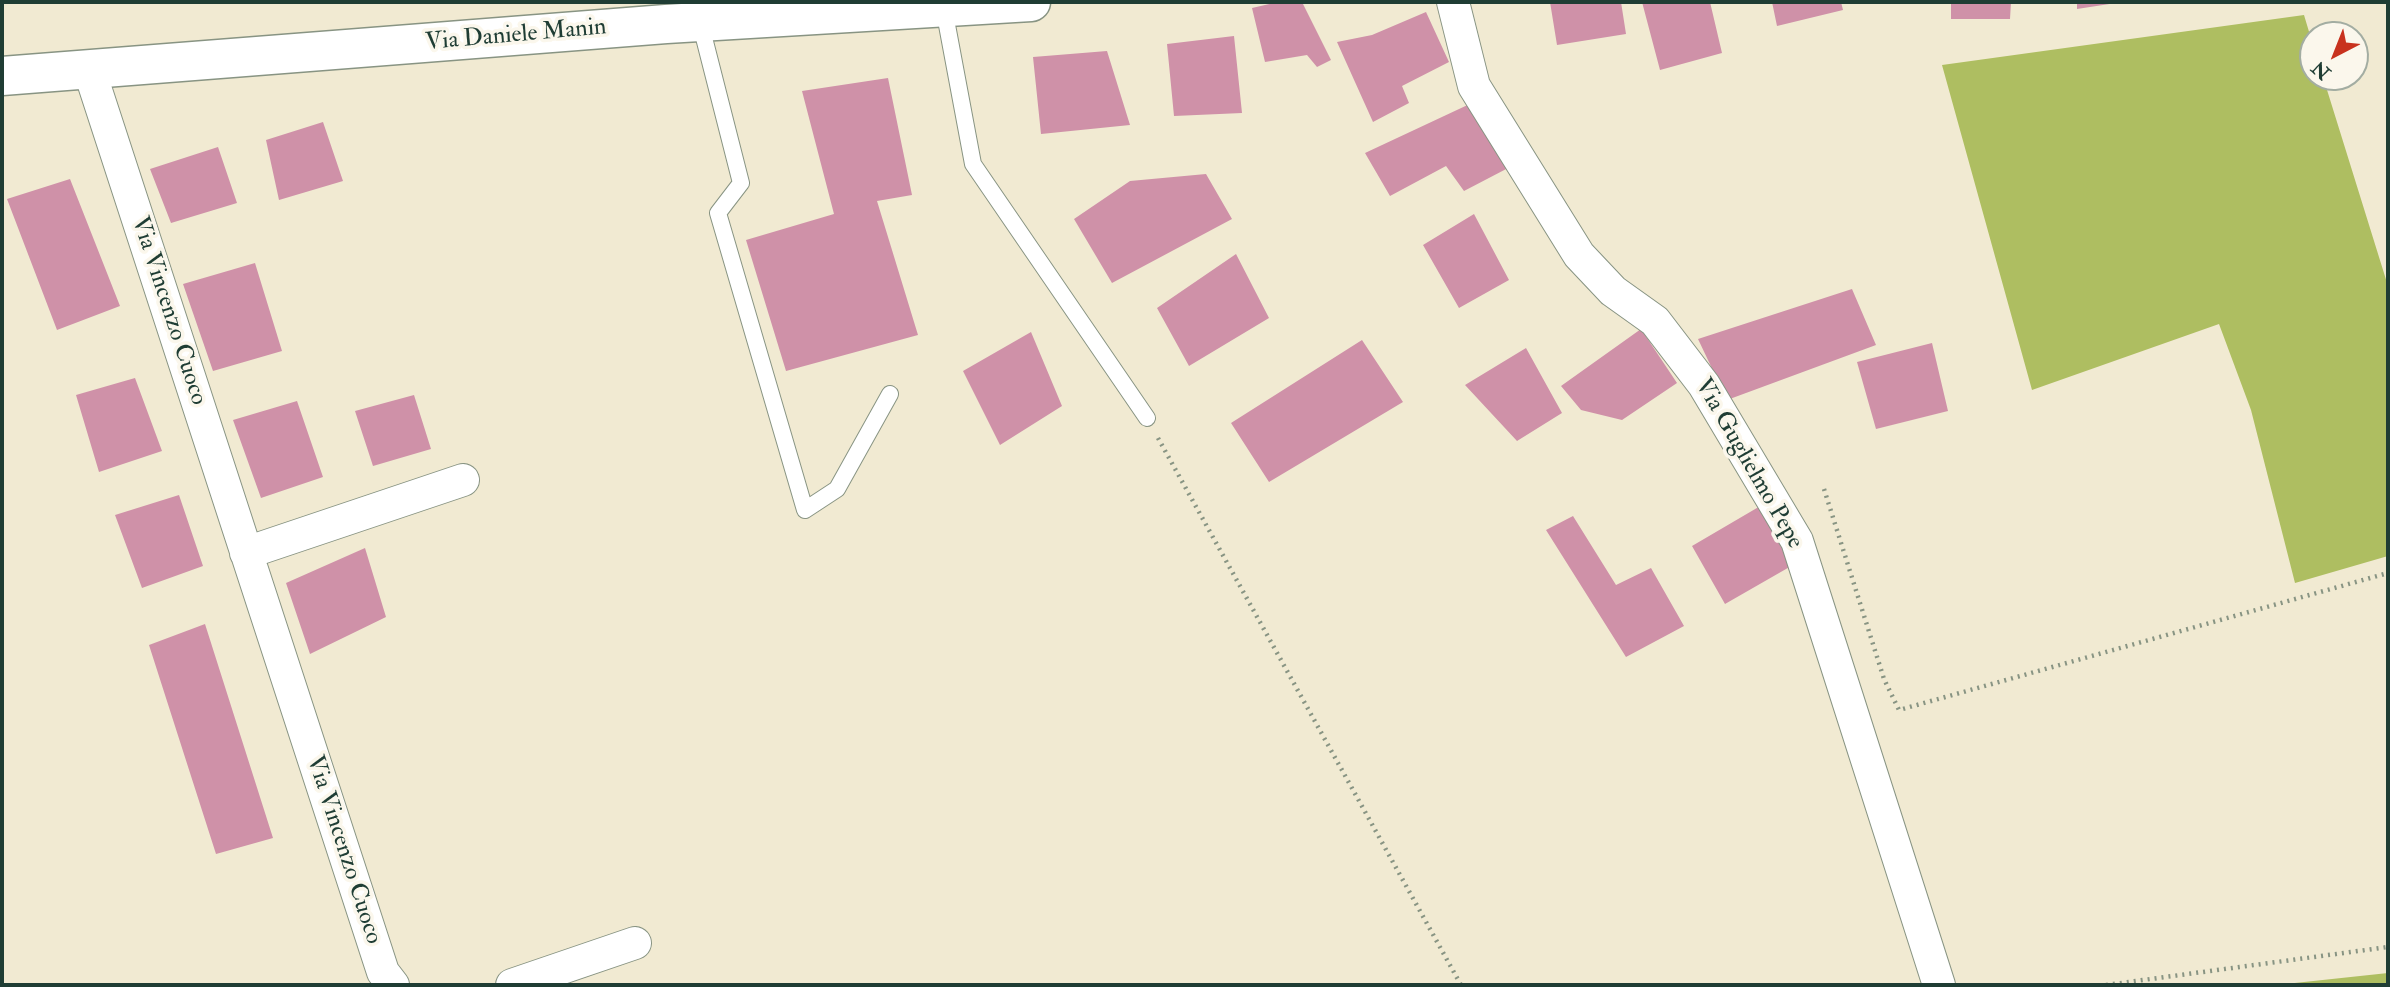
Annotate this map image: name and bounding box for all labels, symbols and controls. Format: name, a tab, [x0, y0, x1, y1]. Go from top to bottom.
street label: Via Daniele Manin	[424, 14, 608, 58]
north arrow	[2299, 21, 2369, 91]
text: N	[2307, 56, 2336, 85]
street label: Via Vincenzo Cuoco	[124, 213, 212, 409]
street label: Via Guglielmo Pepe	[1688, 374, 1808, 554]
street label: Via Vincenzo Cuoco	[299, 752, 387, 948]

